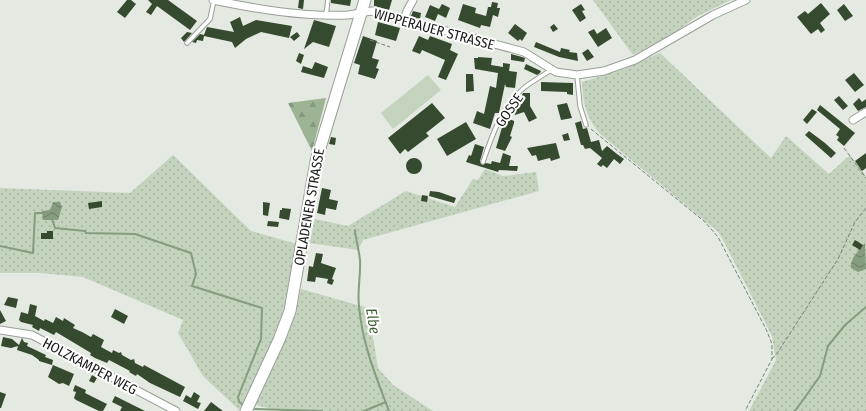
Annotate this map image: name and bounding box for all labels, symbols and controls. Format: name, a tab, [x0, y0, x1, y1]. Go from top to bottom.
street label: WIPPERAUER STRASSE	[372, 5, 497, 54]
street label: GOSSE	[492, 90, 527, 130]
street label: OPLADENER STRASSE	[291, 147, 328, 267]
water label: Elbe	[362, 307, 384, 335]
street label: HOLZKAMPER WEG	[40, 334, 140, 398]

